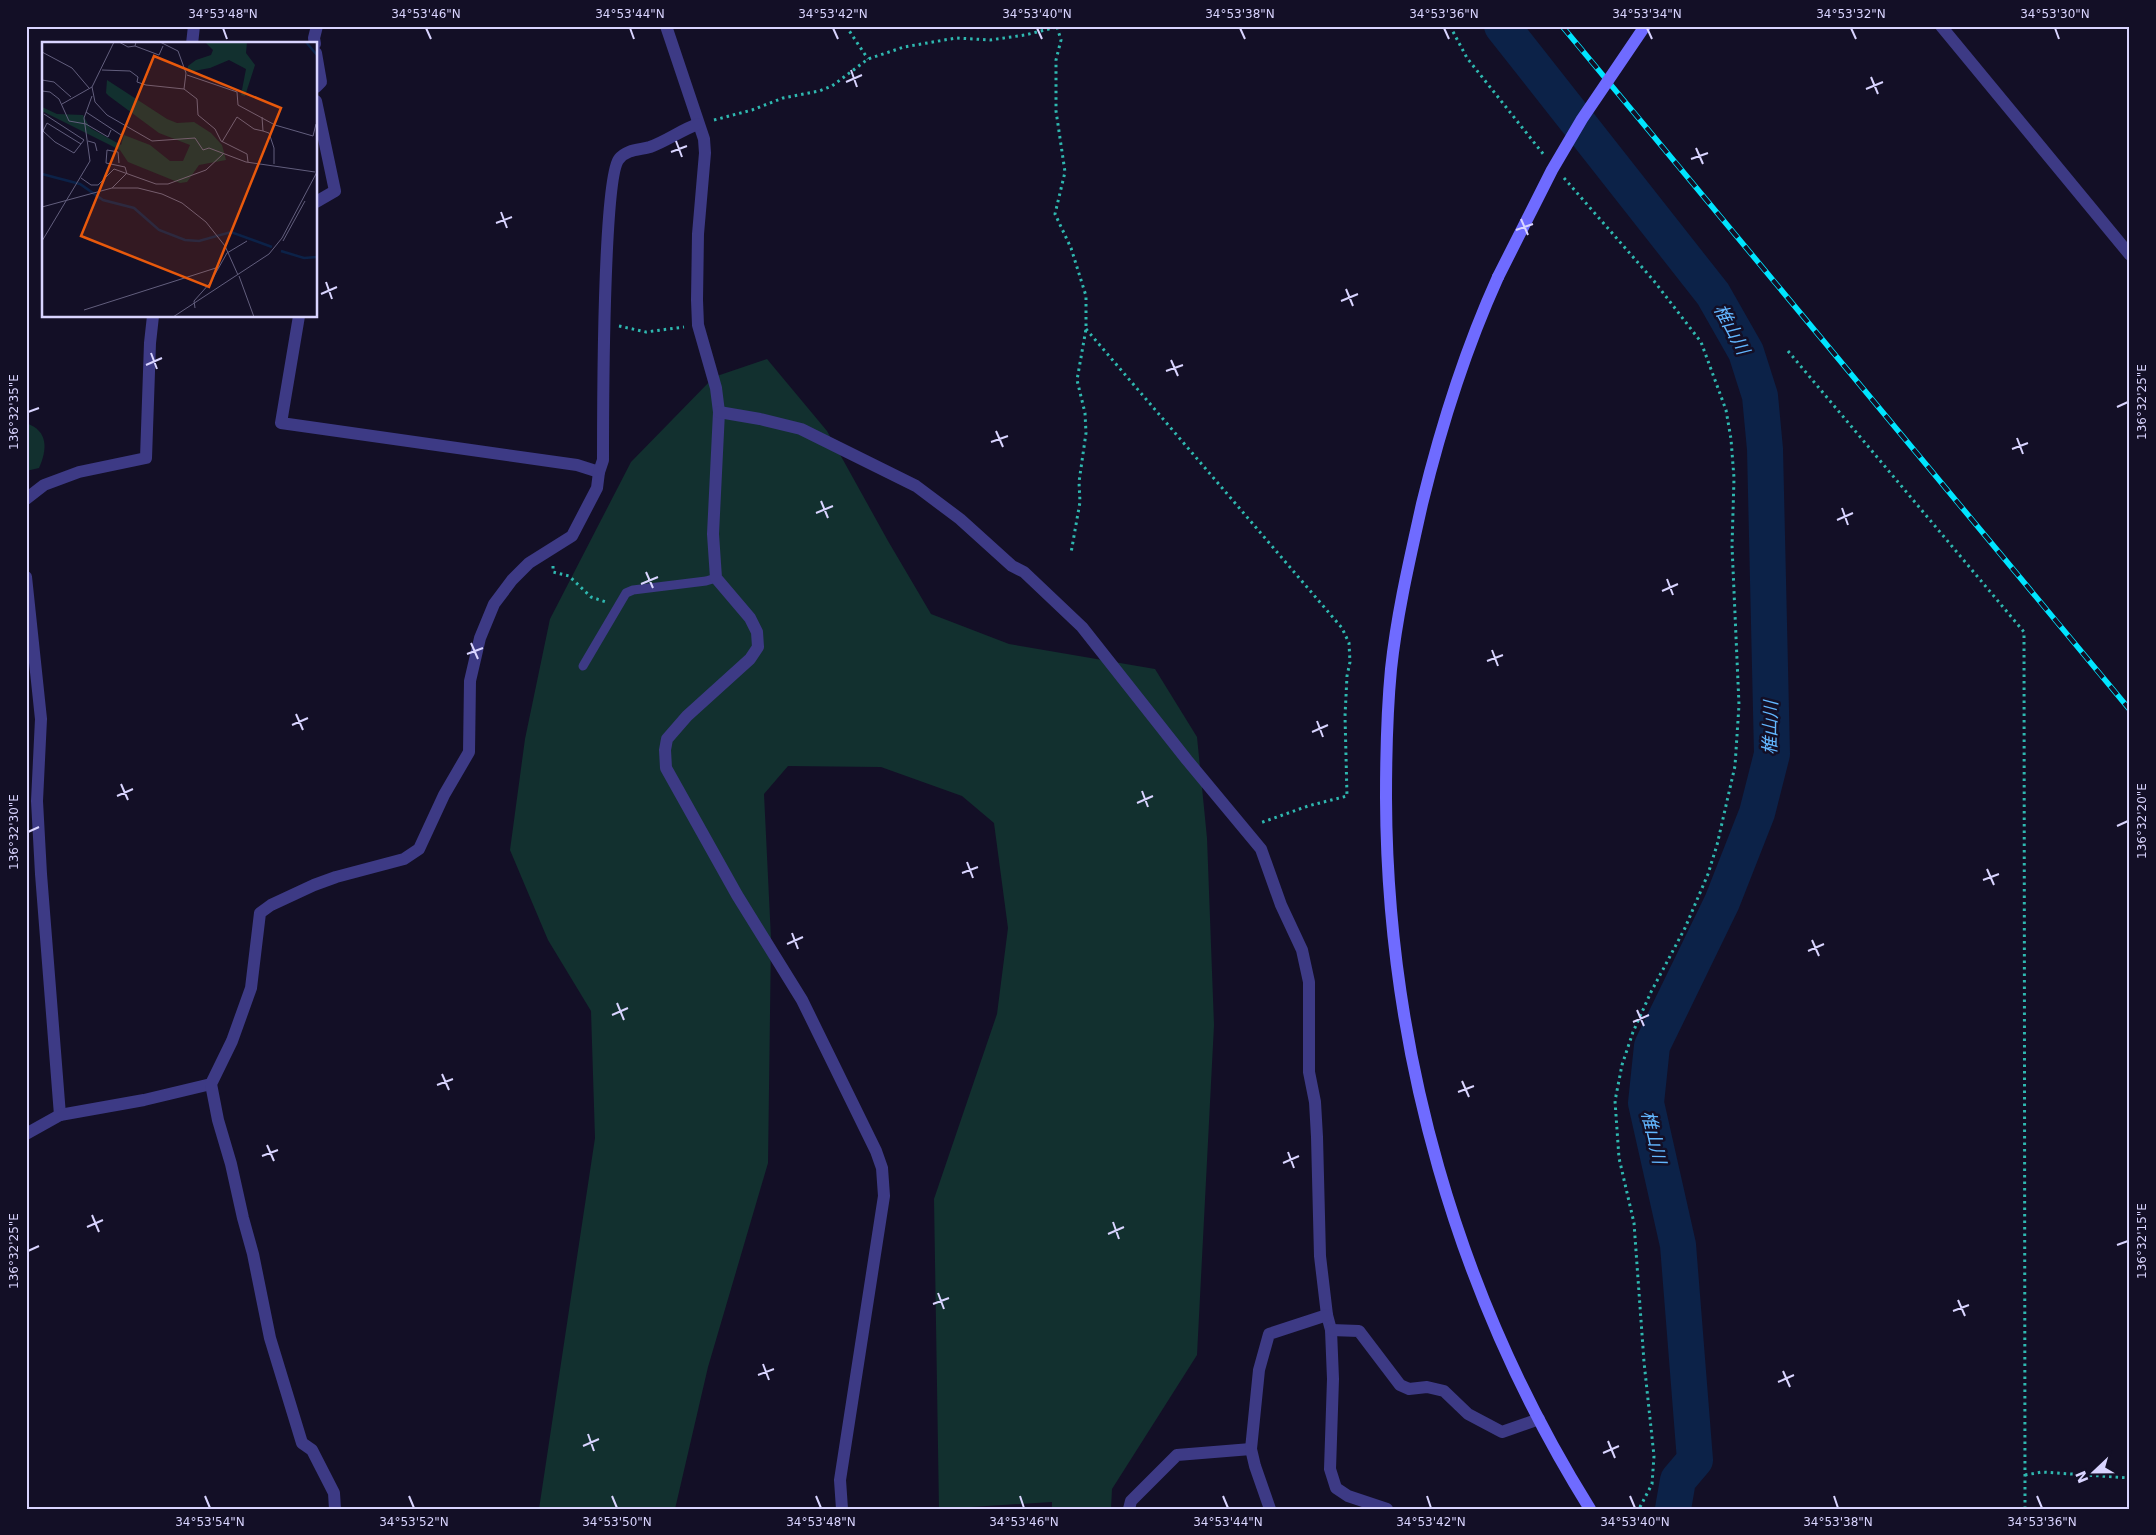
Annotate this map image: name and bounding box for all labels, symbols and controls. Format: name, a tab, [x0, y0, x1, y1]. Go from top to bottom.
text: 34°53'48"N	[188, 7, 258, 21]
text: 34°53'46"N	[391, 7, 461, 21]
text: 34°53'44"N	[595, 7, 665, 21]
text: 34°53'42"N	[798, 7, 868, 21]
text: 34°53'40"N	[1002, 7, 1072, 21]
text: 34°53'38"N	[1205, 7, 1275, 21]
text: 34°53'36"N	[1409, 7, 1479, 21]
text: 34°53'34"N	[1612, 7, 1682, 21]
text: 34°53'32"N	[1816, 7, 1886, 21]
text: 34°53'30"N	[2020, 7, 2090, 21]
inset map	[42, 42, 318, 318]
water label: 椎山川	[1710, 300, 1755, 360]
text: 136°32'25"E	[2135, 364, 2149, 440]
text: 136°32'35"E	[7, 374, 21, 450]
water label: 椎山川	[1759, 699, 1781, 755]
text: 136°32'20"E	[2135, 783, 2149, 859]
text: 136°32'30"E	[7, 794, 21, 870]
water label: 椎山川	[1638, 1108, 1671, 1168]
text: 136°32'15"E	[2135, 1203, 2149, 1279]
text: 136°32'25"E	[7, 1213, 21, 1289]
north arrow	[2068, 1448, 2118, 1498]
text: N	[2072, 1468, 2092, 1485]
text: 34°53'54"N	[175, 1515, 245, 1529]
text: 34°53'52"N	[379, 1515, 449, 1529]
text: 34°53'50"N	[582, 1515, 652, 1529]
text: 34°53'48"N	[786, 1515, 856, 1529]
text: 34°53'46"N	[989, 1515, 1059, 1529]
text: 34°53'44"N	[1193, 1515, 1263, 1529]
text: 34°53'42"N	[1396, 1515, 1466, 1529]
text: 34°53'40"N	[1600, 1515, 1670, 1529]
text: 34°53'38"N	[1803, 1515, 1873, 1529]
text: 34°53'36"N	[2007, 1515, 2077, 1529]

